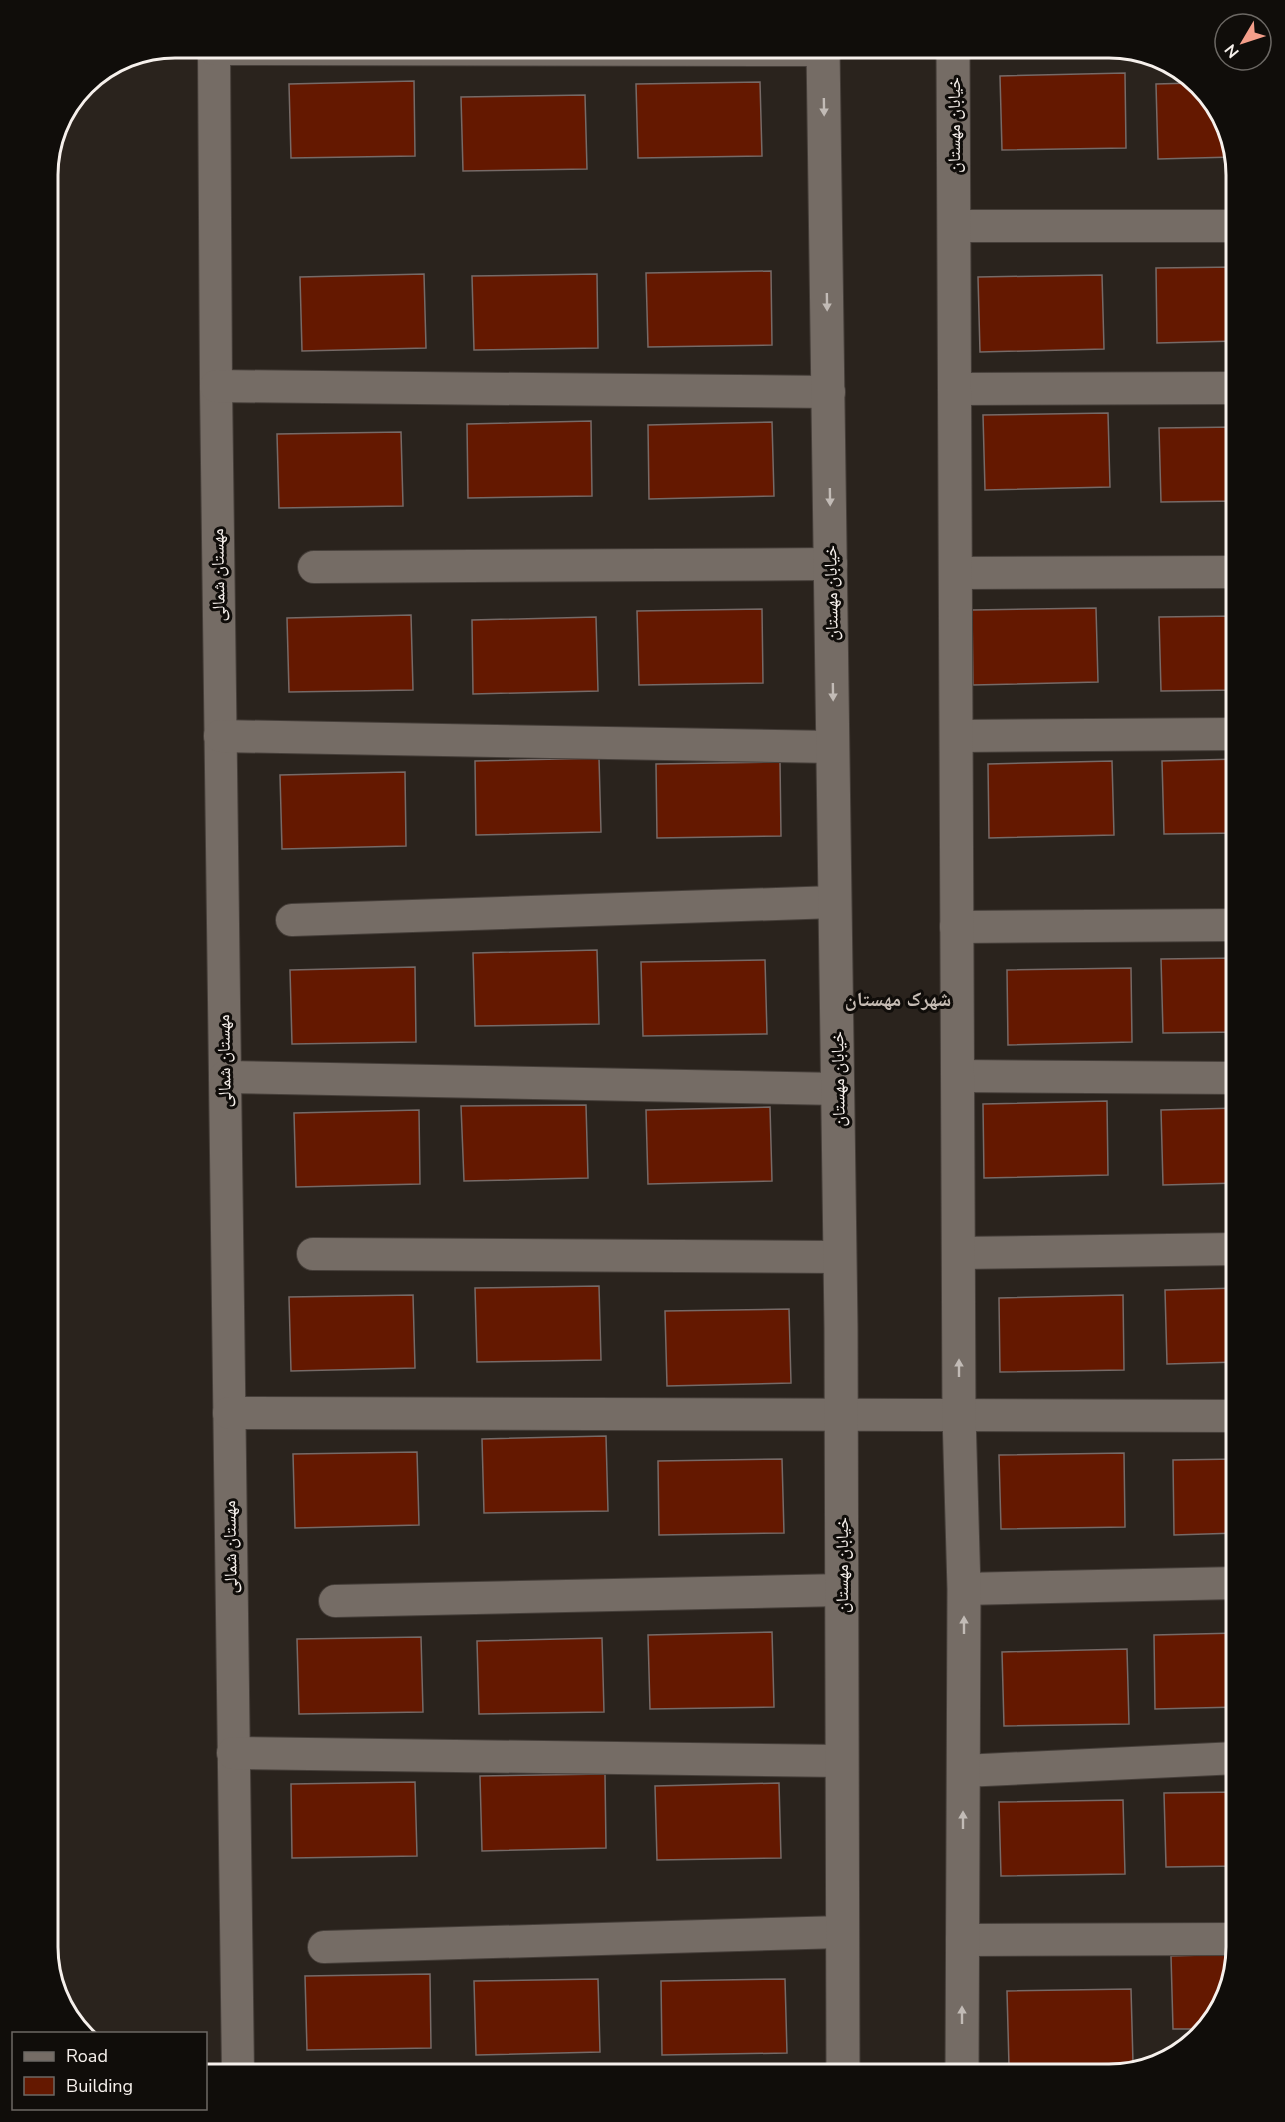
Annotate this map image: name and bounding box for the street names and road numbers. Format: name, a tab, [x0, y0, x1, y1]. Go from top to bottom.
street label: خیابان مهستان	[942, 77, 966, 173]
street label: مهستان شمالی	[205, 528, 231, 622]
street label: خیابان مهستان	[818, 545, 844, 641]
street label: مهستان شمالی	[211, 1014, 237, 1108]
street label: خیابان مهستان	[825, 1031, 851, 1127]
street label: مهستان شمالی	[217, 1500, 243, 1594]
street label: خیابان مهستان	[830, 1517, 854, 1613]

